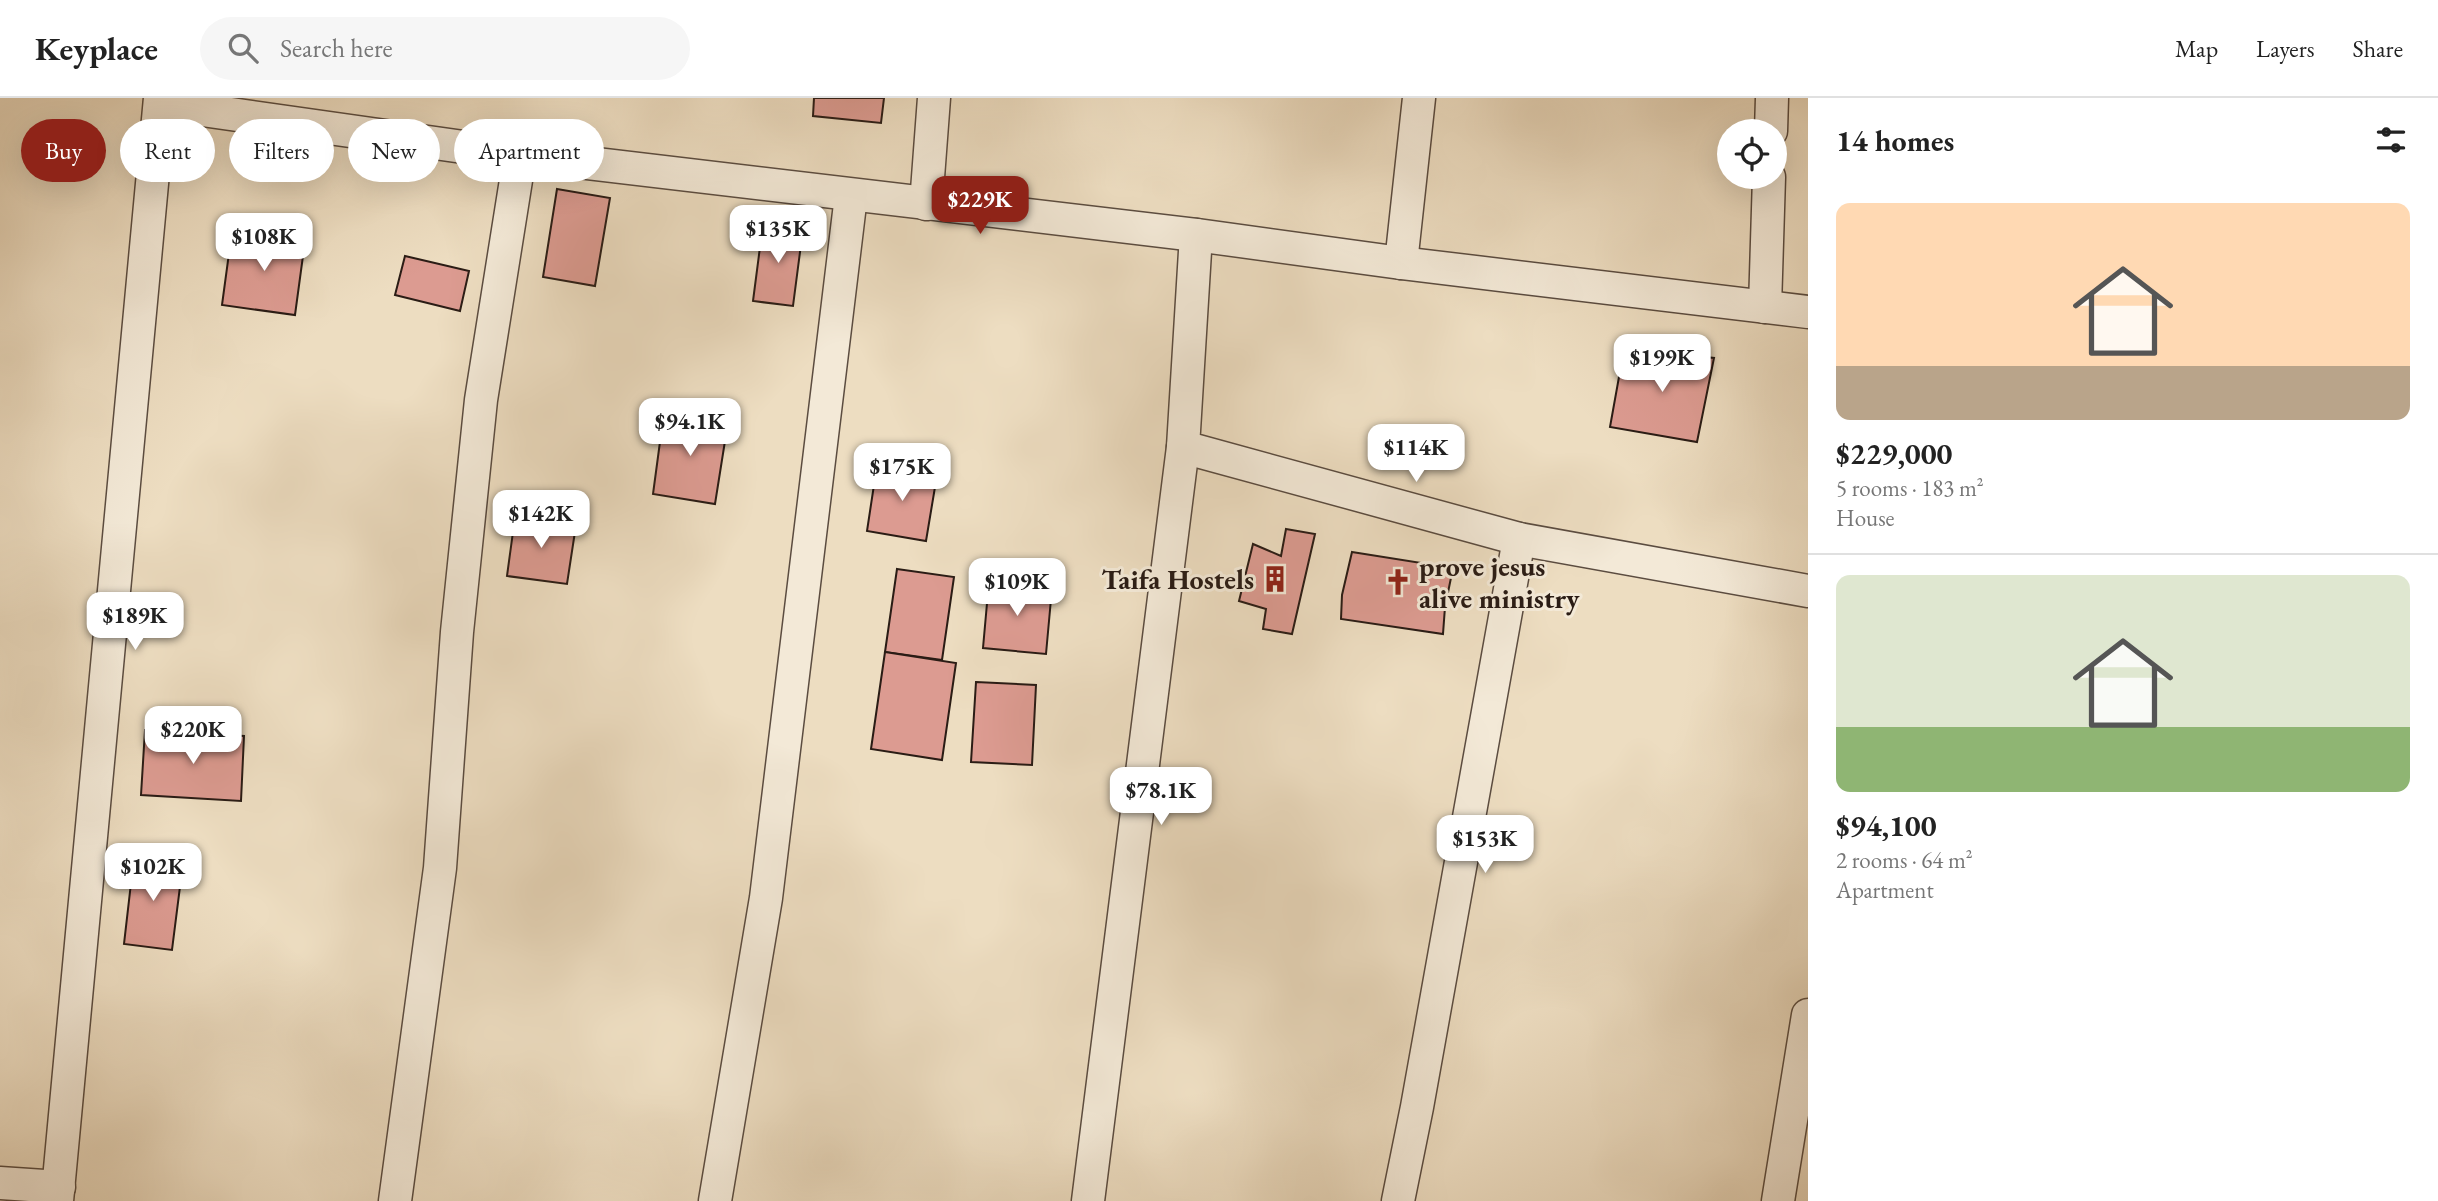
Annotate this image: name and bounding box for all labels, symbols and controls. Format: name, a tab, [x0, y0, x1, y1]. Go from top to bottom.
search box	[200, 17, 690, 80]
text: Keyplace	[35, 27, 158, 70]
icon: search	[224, 29, 262, 67]
text: Search here	[280, 31, 393, 65]
text: Map	[2175, 33, 2218, 64]
text: Layers	[2256, 33, 2315, 64]
text: Share	[2353, 33, 2403, 64]
chip: Buy	[21, 119, 106, 182]
chip: Rent	[120, 119, 215, 182]
chip: Filters	[229, 119, 334, 182]
chip: New	[348, 119, 440, 182]
chip: Apartment	[454, 119, 604, 182]
map controls	[1717, 119, 1787, 189]
button: locate	[1717, 119, 1787, 189]
text: 14 homes	[1836, 121, 1954, 160]
icon: filters	[2372, 121, 2410, 159]
pin: $229K	[931, 176, 1029, 236]
text: $229K	[948, 184, 1012, 214]
pin: $135K	[729, 206, 827, 265]
text: $135K	[746, 213, 810, 243]
pin: $108K	[215, 214, 313, 273]
text: $108K	[232, 221, 296, 251]
icon: home	[2060, 248, 2186, 374]
pin: $199K	[1613, 334, 1711, 394]
text: $199K	[1630, 342, 1694, 372]
pin: $94.1K	[633, 398, 747, 458]
text: $94.1K	[655, 406, 725, 436]
pin: $114K	[1367, 424, 1465, 484]
text: $114K	[1384, 432, 1448, 462]
text: $229,000	[1836, 434, 1952, 473]
pin: $175K	[853, 444, 951, 503]
text: $175K	[870, 451, 934, 481]
text: 5 rooms · 183 m²	[1836, 473, 1984, 503]
pin: $142K	[492, 490, 590, 550]
text: $142K	[509, 498, 573, 528]
text: House	[1836, 503, 1895, 533]
place label: prove jesus alive ministry	[1419, 548, 1580, 616]
pin: $109K	[968, 559, 1066, 618]
place label: Taifa Hostels	[1102, 561, 1254, 597]
building icon: Taifa Hostels	[1260, 564, 1290, 594]
text: $109K	[985, 566, 1049, 596]
church icon: prove jesus alive ministry	[1383, 567, 1413, 597]
pin: $189K	[86, 592, 184, 652]
text: $189K	[103, 600, 167, 630]
icon: home	[2060, 620, 2186, 746]
pin: $220K	[144, 706, 242, 766]
text: $220K	[161, 714, 225, 744]
pin: $78.1K	[1104, 768, 1218, 827]
text: $78.1K	[1126, 775, 1196, 805]
text: $94,100	[1836, 806, 1937, 845]
pin: $153K	[1436, 816, 1534, 875]
text: $153K	[1453, 823, 1517, 853]
pin: $102K	[104, 844, 202, 903]
text: 2 rooms · 64 m²	[1836, 845, 1973, 875]
text: $102K	[121, 851, 185, 881]
text: Apartment	[1836, 875, 1934, 905]

